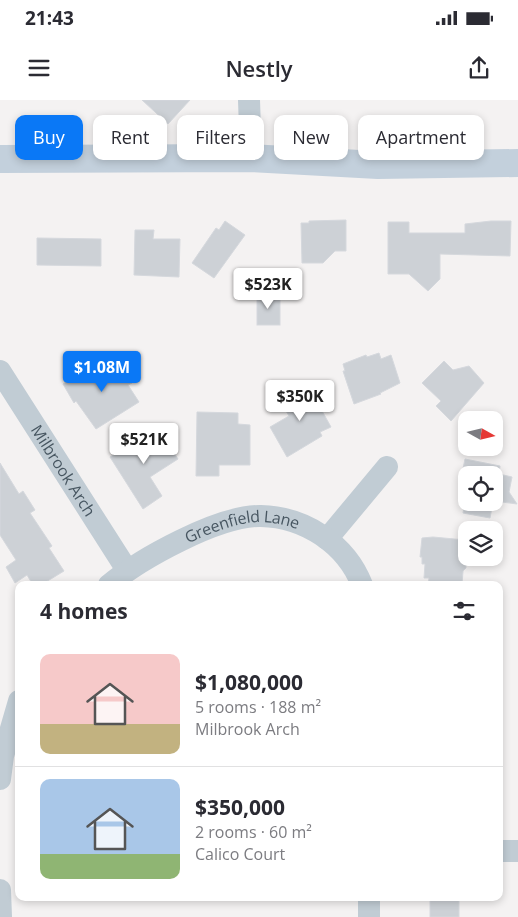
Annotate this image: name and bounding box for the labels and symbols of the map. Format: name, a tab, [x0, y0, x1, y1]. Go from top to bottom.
pin: $523K	[233, 268, 303, 310]
pin: $1.08M	[61, 350, 143, 393]
pin: $350K	[265, 380, 335, 422]
north arrow	[458, 411, 502, 456]
street label: Milbrook Arch	[26, 420, 101, 521]
pin: $521K	[109, 422, 179, 465]
street label: Greenfield Lane	[181, 505, 303, 548]

